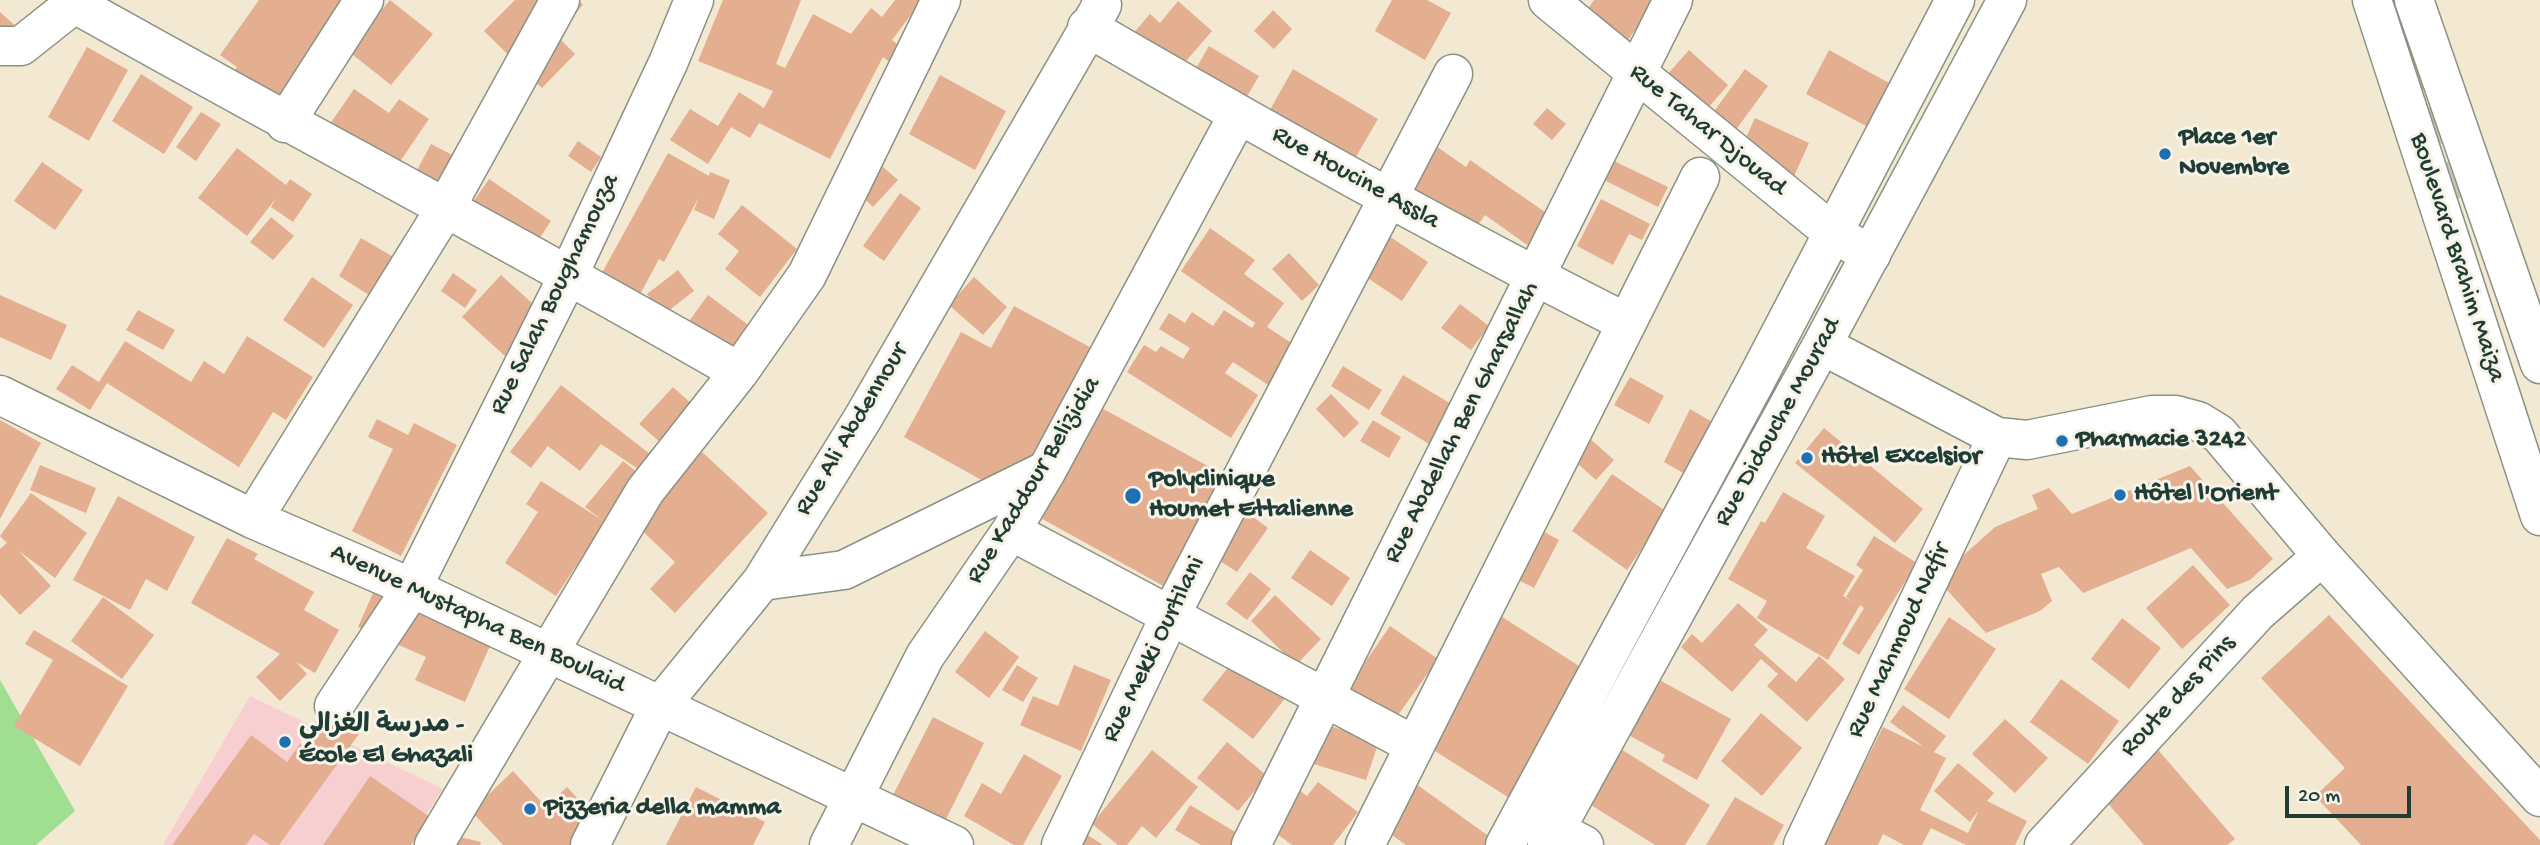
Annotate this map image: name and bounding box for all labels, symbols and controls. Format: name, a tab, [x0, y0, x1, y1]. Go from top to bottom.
street label: Rue Tahar Djouad	[1622, 58, 1792, 204]
street label: Rue Houcine Assla	[1266, 120, 1444, 238]
place label: Place 1er Novembre	[2179, 123, 2289, 184]
street label: Boulevard Brahim Maiza	[2401, 130, 2511, 386]
marker: Place 1er Novembre	[2157, 146, 2173, 162]
street label: Rue Salah Boughamouza	[484, 169, 628, 421]
street label: Rue Abdellah Ben Gharsallah	[1378, 277, 1548, 569]
street label: Rue Didouche Mourad	[1709, 313, 1849, 533]
street label: Rue Ali Abdennour	[789, 338, 917, 522]
street label: Rue Kaddour Belizidia	[961, 372, 1109, 590]
place label: Pharmacie 3242	[2076, 425, 2246, 457]
marker: Pharmacie 3242	[2054, 433, 2070, 449]
place label: Hôtel Excelsior	[1821, 442, 1981, 474]
marker: Hôtel Excelsior	[1799, 450, 1815, 466]
place label: Polyclinique Houmet Ettalienne	[1149, 465, 1353, 526]
place label: Hôtel l'Orient	[2134, 479, 2277, 511]
marker: Polyclinique Houmet Ettalienne	[1123, 486, 1143, 506]
marker: Hôtel l'Orient	[2112, 487, 2128, 503]
street label: Avenue Mustapha Ben Boulaid	[325, 538, 629, 702]
street label: Rue Mahmoud Nafir	[1841, 539, 1959, 743]
street label: Rue Mekki Ourtilani	[1096, 552, 1214, 748]
street label: Route des Pins	[2114, 629, 2244, 765]
place label: مدرسة الغزالي - École El Ghazali	[299, 711, 473, 772]
marker: مدرسة الغزالي - École El Ghazali	[277, 734, 293, 750]
scale bar	[2288, 772, 2414, 816]
text: 20 m	[2298, 785, 2340, 810]
place label: Pizzeria della mamma	[544, 793, 781, 825]
marker: Pizzeria della mamma	[522, 801, 538, 817]

